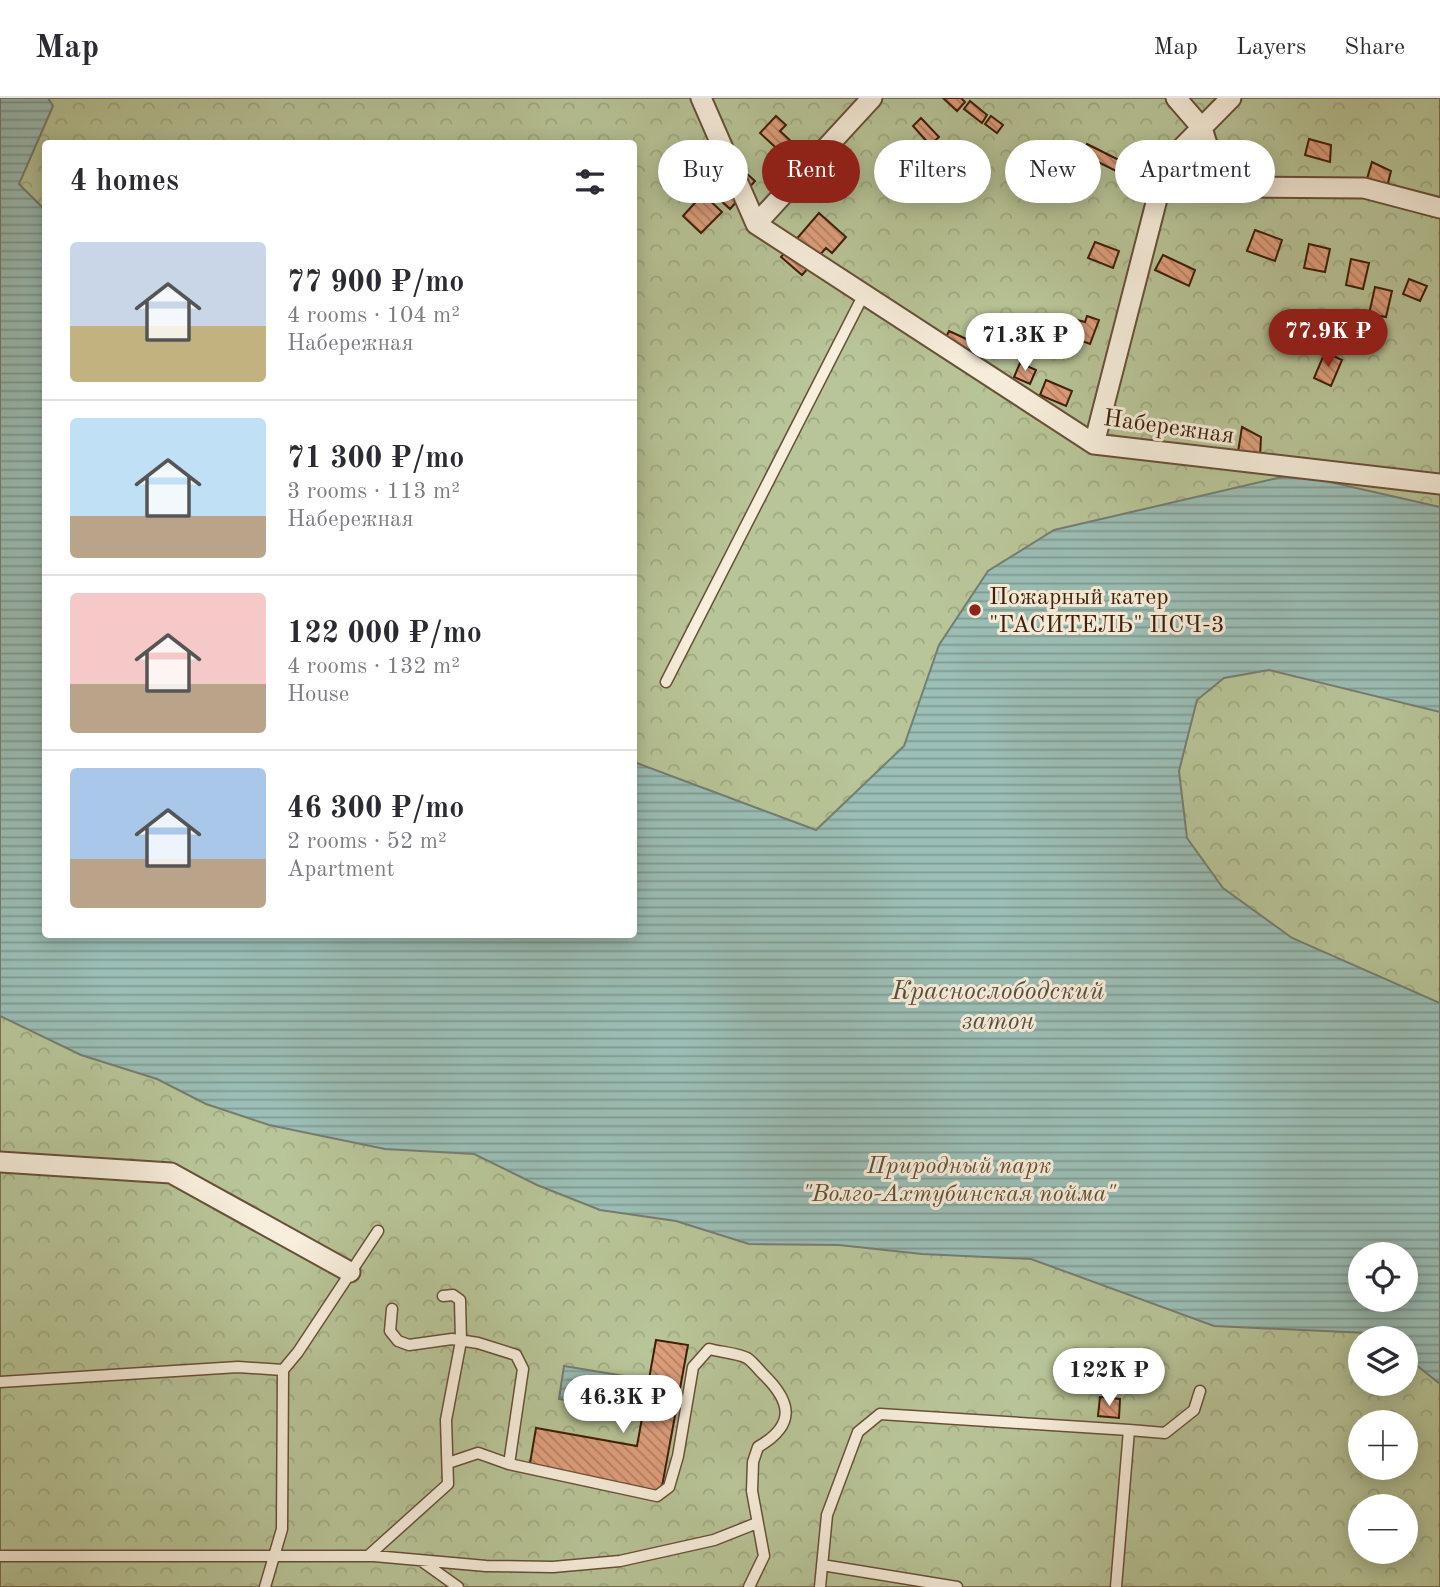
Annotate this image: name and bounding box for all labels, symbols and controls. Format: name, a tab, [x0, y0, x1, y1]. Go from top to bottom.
text: Map	[35, 32, 99, 65]
text: Map	[1154, 36, 1198, 60]
text: Layers	[1236, 36, 1306, 60]
text: Share	[1344, 36, 1405, 60]
chip: Buy	[658, 140, 748, 203]
chip: Rent	[762, 140, 860, 203]
chip: Filters	[874, 140, 991, 203]
chip: New	[1005, 140, 1101, 203]
chip: Apartment	[1115, 140, 1275, 203]
icon: filters	[571, 163, 609, 201]
text: 4 homes	[70, 167, 179, 197]
text: 77 900 ₽/mo	[287, 268, 464, 298]
icon: home	[126, 270, 210, 354]
text: 4 rooms · 104 m²	[287, 304, 460, 327]
pin: 77.9K ₽	[1263, 310, 1393, 369]
pin: 71.3K ₽	[960, 314, 1090, 373]
text: 77.9K ₽	[1285, 320, 1371, 343]
text: 71.3K ₽	[982, 324, 1068, 347]
text: Набережная	[287, 332, 413, 355]
street label: Набережная	[1102, 407, 1236, 449]
text: 71 300 ₽/mo	[287, 444, 464, 474]
icon: home	[126, 446, 210, 530]
text: 3 rooms · 113 m²	[287, 480, 460, 503]
text: Набережная	[287, 508, 413, 531]
place label: Пожарный катер "ГАСИТЕЛЬ" ПСЧ-3	[989, 586, 1225, 638]
marker: Пожарный катер "ГАСИТЕЛЬ" ПСЧ-3	[967, 602, 983, 618]
text: 122 000 ₽/mo	[287, 619, 482, 649]
icon: home	[126, 621, 210, 705]
text: 4 rooms · 132 m²	[287, 655, 460, 678]
text: House	[287, 683, 349, 706]
text: 46 300 ₽/mo	[287, 794, 464, 824]
icon: home	[126, 796, 210, 880]
text: 2 rooms · 52 m²	[287, 830, 447, 853]
text: Apartment	[287, 858, 395, 881]
water label: Краснослободский затон	[891, 979, 1104, 1035]
park label: Природный парк "Волго-Ахтубинская пойма"	[802, 1155, 1117, 1207]
map controls	[1348, 1242, 1418, 1564]
button: locate	[1348, 1242, 1418, 1312]
button: layers	[1348, 1326, 1418, 1396]
pin: 122K ₽	[1052, 1348, 1166, 1408]
text: 122K ₽	[1069, 1359, 1149, 1382]
pin: 46.3K ₽	[558, 1376, 688, 1435]
text: 46.3K ₽	[580, 1386, 666, 1409]
button: +	[1348, 1410, 1418, 1480]
button: −	[1348, 1494, 1418, 1564]

